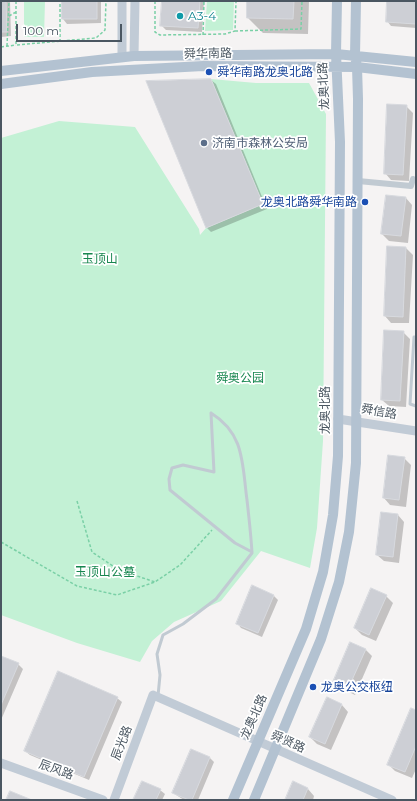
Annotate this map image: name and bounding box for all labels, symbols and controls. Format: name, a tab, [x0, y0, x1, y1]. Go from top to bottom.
place label: A3-4	[188, 9, 216, 23]
marker: A3-4	[175, 11, 185, 21]
scale bar	[18, 16, 124, 42]
text: 100 m	[23, 23, 59, 38]
street label: 舜华南路	[184, 46, 232, 62]
street label: 龙奥北路	[316, 62, 332, 110]
place label: 舜华南路龙奥北路	[217, 65, 313, 79]
marker: 舜华南路龙奥北路	[204, 67, 214, 77]
place label: 济南市森林公安局	[212, 136, 308, 150]
marker: 济南市森林公安局	[199, 138, 209, 148]
place label: 龙奥北路舜华南路	[261, 195, 357, 209]
marker: 龙奥北路舜华南路	[360, 197, 370, 207]
park label: 玉顶山	[82, 252, 118, 266]
park label: 舜奥公园	[216, 371, 264, 385]
street label: 龙奥北路	[318, 386, 332, 434]
street label: 舜信路	[360, 402, 398, 422]
park label: 玉顶山公墓	[75, 565, 135, 579]
place label: 龙奥公交枢纽	[321, 680, 393, 694]
marker: 龙奥公交枢纽	[308, 682, 318, 692]
street label: 龙奥北路	[238, 692, 270, 742]
street label: 辰光路	[109, 724, 135, 762]
street label: 舜贤路	[269, 728, 307, 756]
street label: 辰风路	[37, 757, 75, 783]

